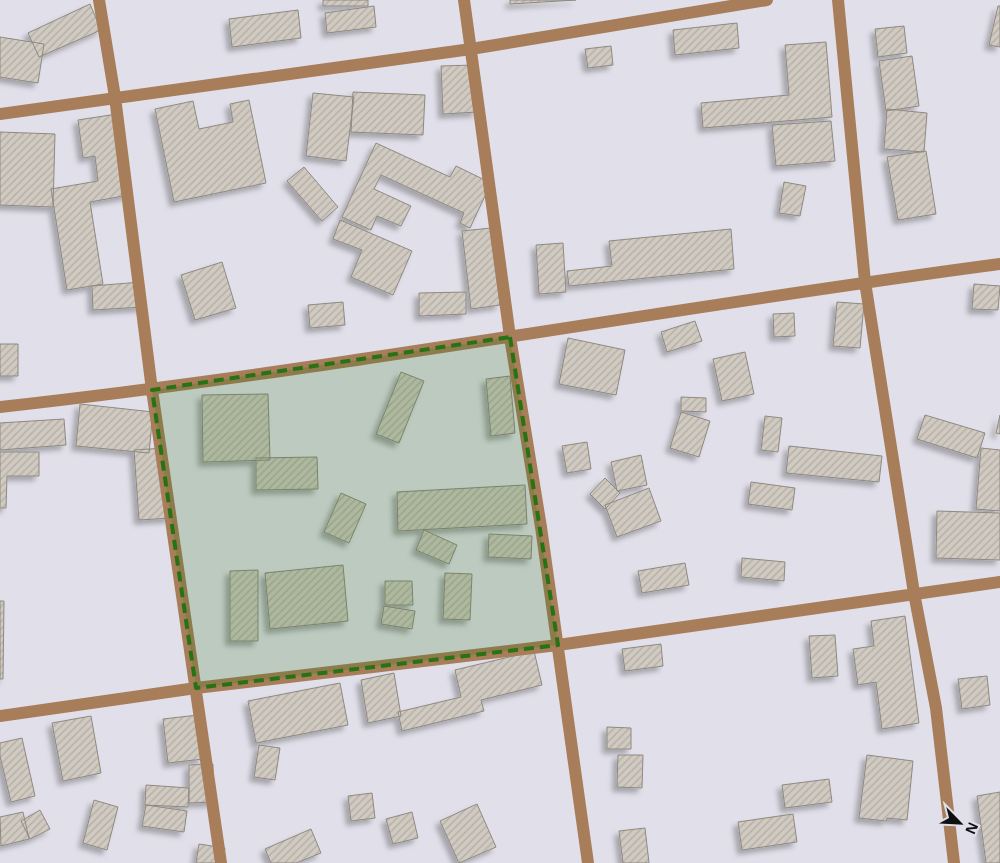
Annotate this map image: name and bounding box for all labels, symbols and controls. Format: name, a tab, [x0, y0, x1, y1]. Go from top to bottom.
north arrow	[935, 798, 985, 848]
text: N	[961, 819, 983, 838]

